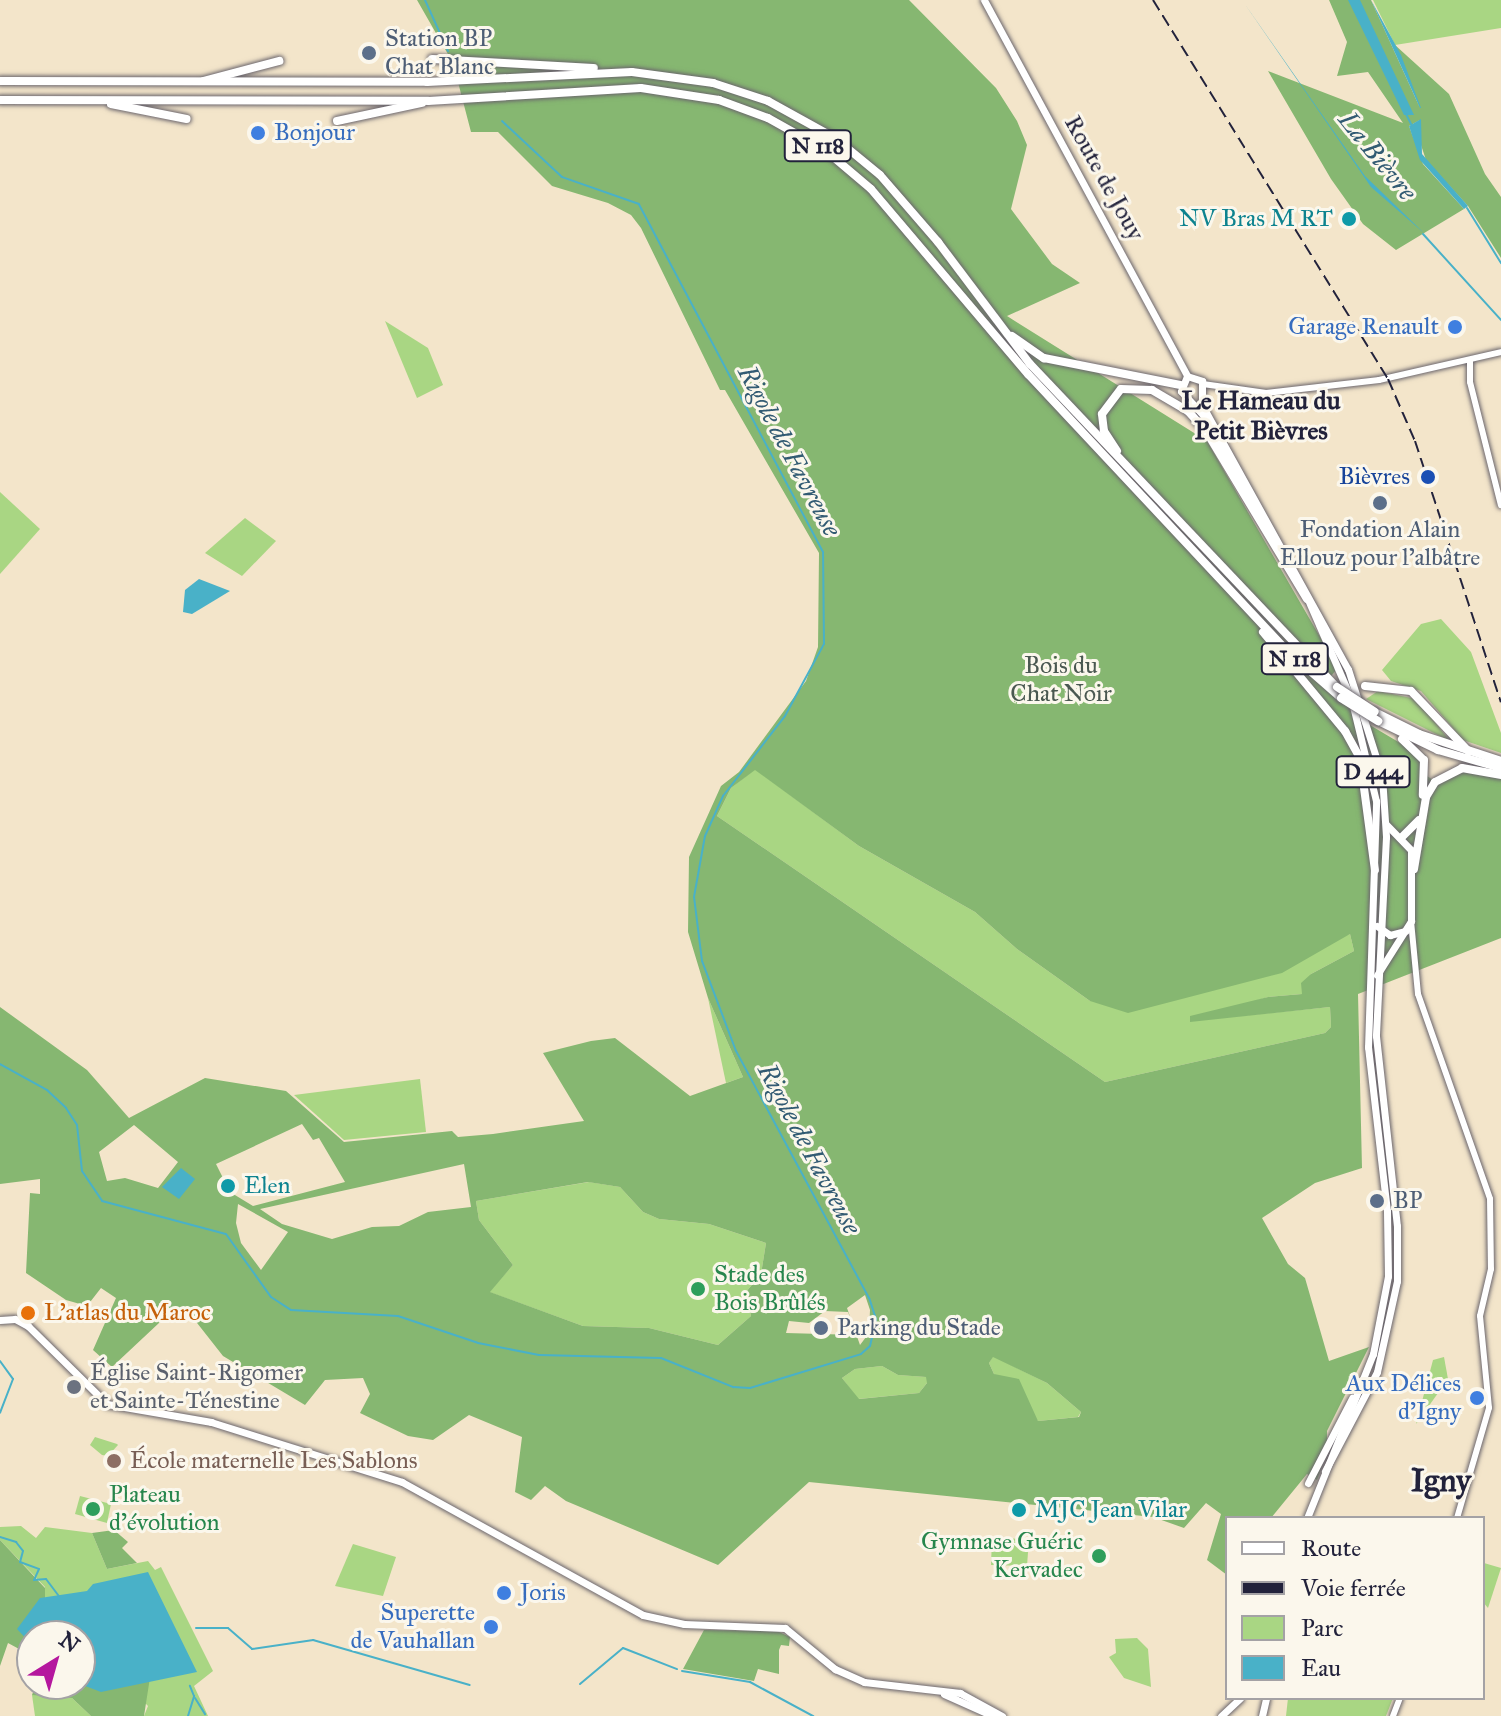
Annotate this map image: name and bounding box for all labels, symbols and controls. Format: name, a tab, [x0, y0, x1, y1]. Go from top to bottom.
place label: Station BP Chat Blanc	[385, 25, 494, 81]
marker: Station BP Chat Blanc	[360, 44, 378, 62]
water label: La Bièvre	[1332, 105, 1422, 207]
street label: Route de Jouy	[1058, 111, 1150, 245]
place label: Bonjour	[274, 119, 355, 147]
marker: Bonjour	[249, 124, 267, 142]
road number: N 118	[782, 128, 854, 164]
place label: NV Bras M RT	[1179, 205, 1333, 233]
marker: NV Bras M RT	[1340, 210, 1358, 228]
place label: Garage Renault	[1288, 313, 1439, 341]
marker: Garage Renault	[1446, 318, 1464, 336]
water label: Rigole de Favreuse	[731, 360, 847, 542]
district label: Le Hameau du Petit Bièvres	[1181, 385, 1341, 446]
place label: Bièvres	[1339, 463, 1410, 491]
marker: Bièvres	[1417, 466, 1439, 488]
marker: Fondation Alain Ellouz pour l’albâtre	[1371, 494, 1389, 512]
place label: Fondation Alain Ellouz pour l’albâtre	[1280, 516, 1480, 572]
road number: N 118	[1259, 641, 1331, 677]
park label: Bois du Chat Noir	[1010, 652, 1112, 708]
road number: D 444	[1335, 754, 1411, 790]
water label: Rigole de Favreuse	[751, 1058, 867, 1240]
place label: Elen	[244, 1172, 291, 1200]
marker: Elen	[219, 1177, 237, 1195]
place label: BP	[1393, 1187, 1422, 1215]
marker: BP	[1368, 1192, 1386, 1210]
place label: Stade des Bois Brûlés	[714, 1261, 826, 1317]
marker: Stade des Bois Brûlés	[689, 1280, 707, 1298]
place label: L'atlas du Maroc	[44, 1299, 211, 1327]
marker: L'atlas du Maroc	[19, 1304, 37, 1322]
place label: Parking du Stade	[837, 1314, 1001, 1342]
marker: Parking du Stade	[812, 1319, 830, 1337]
place label: Église Saint-Rigomer et Sainte-Ténestine	[90, 1359, 303, 1415]
place label: Aux Délices d’Igny	[1346, 1370, 1461, 1426]
marker: Église Saint-Rigomer et Sainte-Ténestine	[65, 1378, 83, 1396]
marker: Aux Délices d’Igny	[1468, 1389, 1486, 1407]
place label: École maternelle Les Sablons	[130, 1447, 417, 1475]
marker: École maternelle Les Sablons	[105, 1452, 123, 1470]
district label: Igny	[1411, 1462, 1471, 1500]
place label: Plateau d'évolution	[109, 1481, 219, 1537]
place label: MJC Jean Vilar	[1035, 1496, 1187, 1524]
marker: Plateau d'évolution	[84, 1500, 102, 1518]
marker: MJC Jean Vilar	[1010, 1501, 1028, 1519]
legend	[1225, 1516, 1485, 1700]
place label: Gymnase Guéric Kervadec	[921, 1528, 1083, 1584]
text: Route	[1301, 1533, 1361, 1563]
marker: Gymnase Guéric Kervadec	[1090, 1547, 1108, 1565]
text: Voie ferrée	[1301, 1573, 1406, 1603]
place label: Joris	[520, 1579, 566, 1607]
marker: Joris	[495, 1584, 513, 1602]
place label: Superette de Vauhallan	[350, 1599, 475, 1655]
text: Parc	[1301, 1613, 1343, 1643]
marker: Superette de Vauhallan	[482, 1618, 500, 1636]
north arrow	[16, 1620, 96, 1700]
text: N	[54, 1626, 85, 1658]
text: Eau	[1301, 1653, 1341, 1683]

